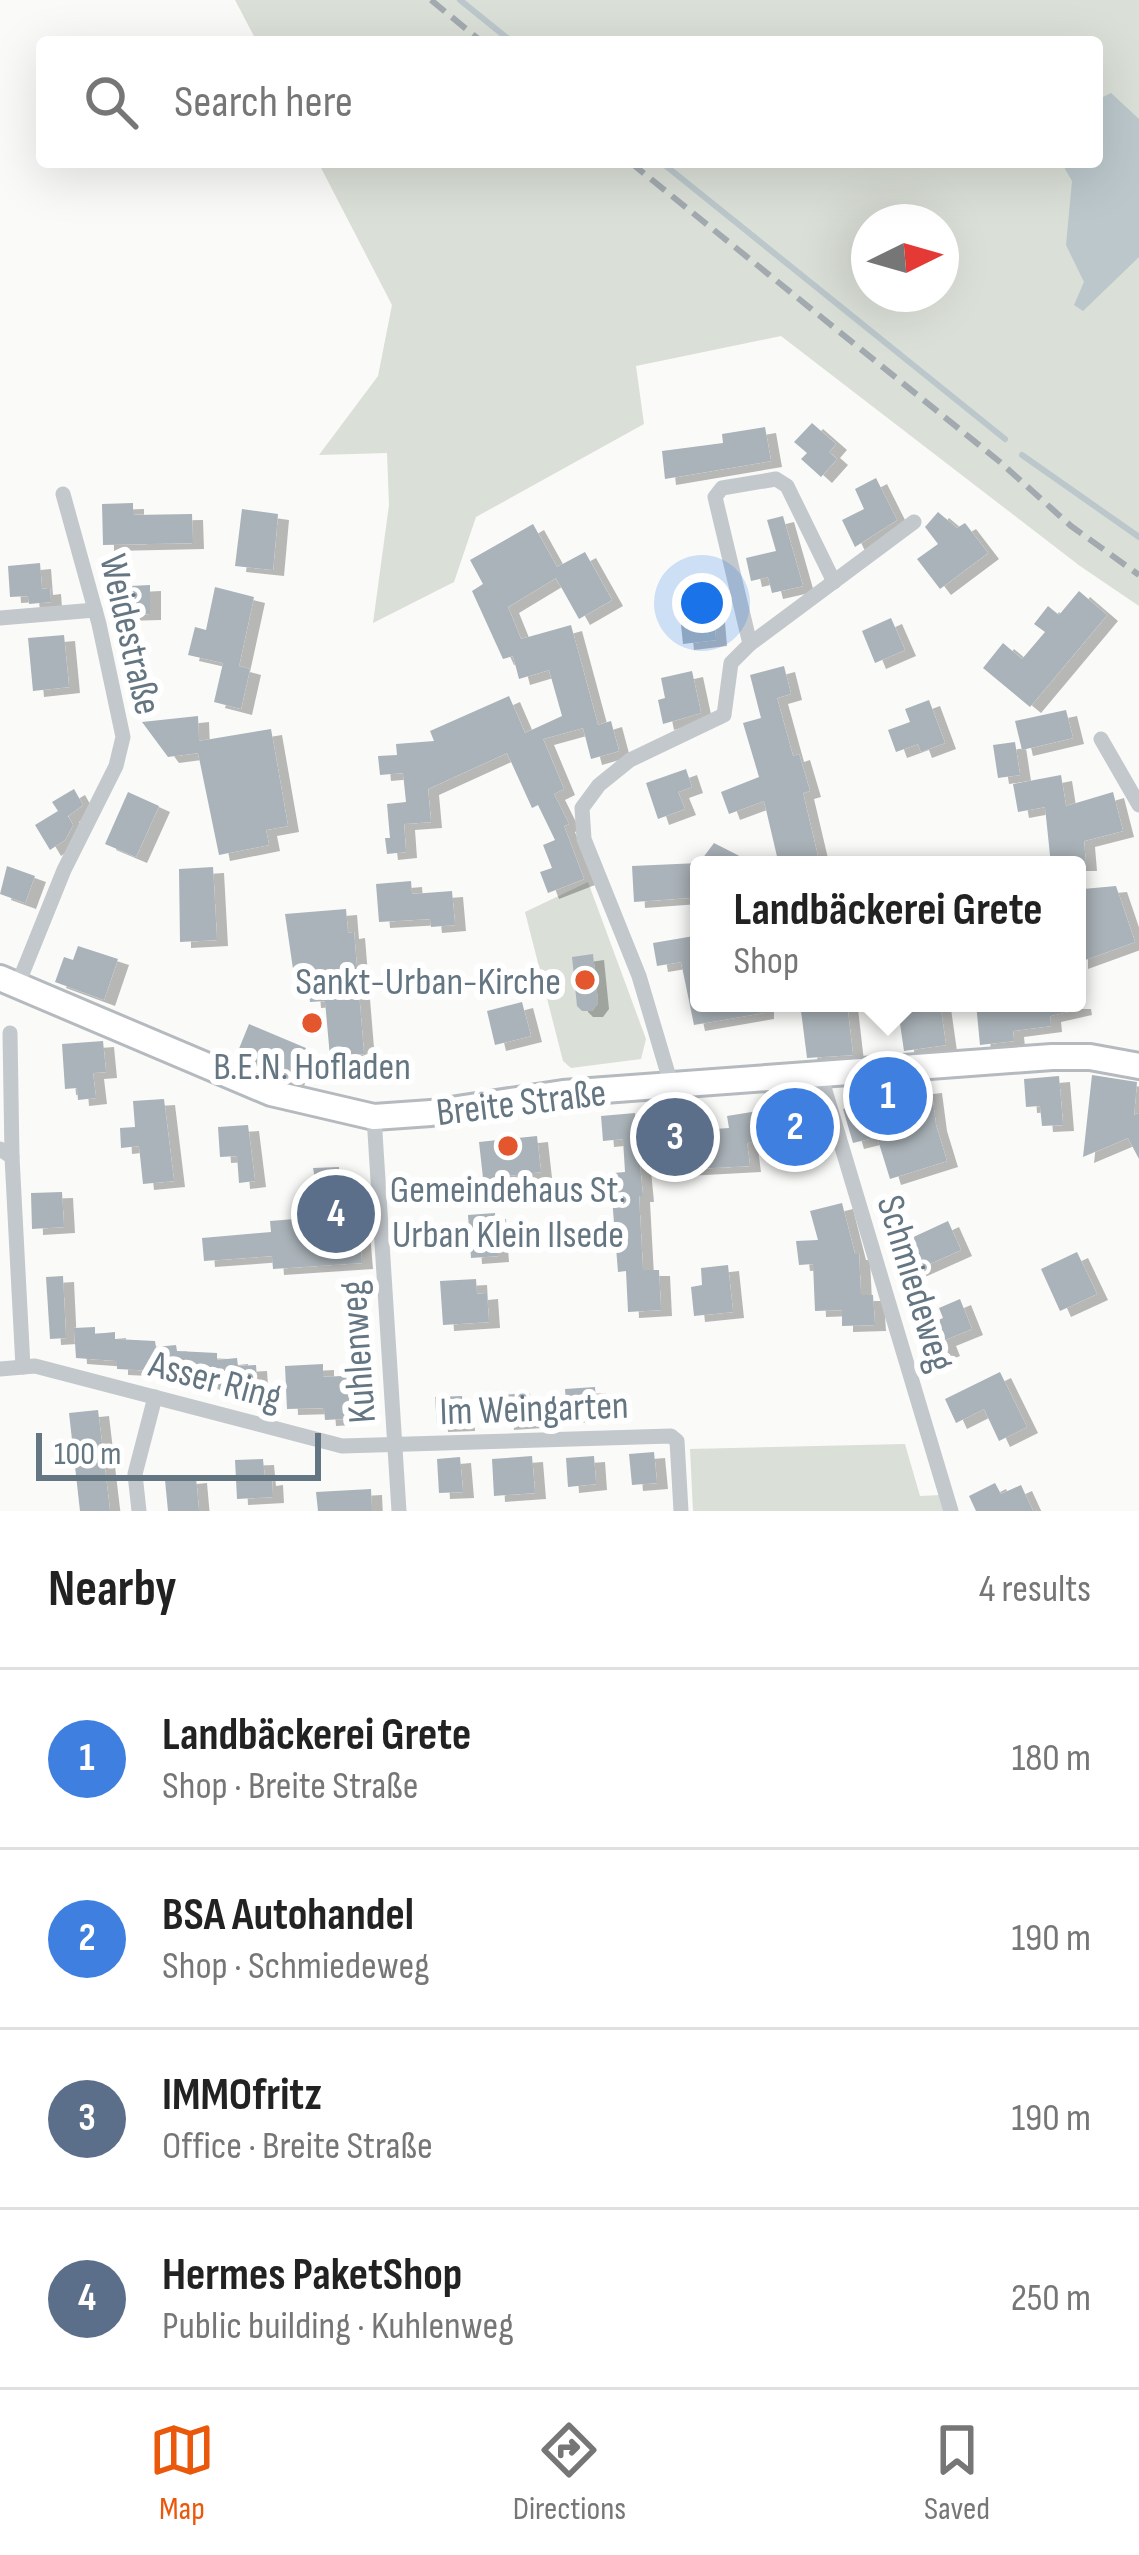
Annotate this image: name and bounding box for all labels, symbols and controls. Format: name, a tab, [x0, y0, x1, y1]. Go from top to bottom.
search box	[36, 36, 1103, 168]
icon: search	[78, 69, 144, 135]
text: Search here	[174, 75, 353, 130]
north arrow	[851, 204, 959, 312]
street label: Weidestraße	[88, 550, 171, 719]
your location	[672, 573, 732, 633]
popup	[690, 856, 1086, 1012]
text: Landbäckerei Grete	[733, 883, 1043, 938]
text: Shop	[733, 938, 799, 985]
place label: Sankt-Urban-Kirche	[295, 959, 561, 1006]
marker: Sankt-Urban-Kirche	[572, 967, 598, 993]
marker: B.E.N. Hofladen	[299, 1010, 325, 1036]
place label: B.E.N. Hofladen	[213, 1044, 411, 1091]
pin: 1	[849, 1051, 927, 1141]
street label: Breite Straße	[434, 1070, 609, 1137]
pin: 2	[756, 1082, 834, 1172]
pin: 3	[636, 1092, 714, 1182]
marker: Gemeindehaus St. Urban Klein Ilsede	[495, 1133, 521, 1159]
place label: Gemeindehaus St. Urban Klein Ilsede	[390, 1167, 626, 1259]
pin: 4	[297, 1169, 375, 1259]
street label: Schmiedeweg	[866, 1190, 964, 1378]
street label: Kuhlenweg	[330, 1279, 387, 1425]
street label: Asser Ring	[143, 1341, 287, 1422]
street label: Im Weingarten	[439, 1383, 629, 1436]
scale bar	[36, 1427, 321, 1480]
text: 100 m	[54, 1434, 121, 1474]
text: Nearby	[48, 1559, 177, 1620]
text: 4 results	[979, 1566, 1091, 1613]
text: Landbäckerei Grete	[162, 1708, 471, 1763]
text: 1	[79, 1735, 95, 1782]
text: 180 m	[1012, 1735, 1091, 1782]
text: Shop · Breite Straße	[162, 1763, 418, 1810]
text: BSA Autohandel	[162, 1888, 414, 1943]
text: 2	[78, 1915, 96, 1962]
text: 190 m	[1011, 1915, 1091, 1962]
text: Shop · Schmiedeweg	[162, 1943, 430, 1990]
text: IMMOfritz	[162, 2068, 322, 2123]
text: 3	[78, 2095, 96, 2142]
text: 190 m	[1011, 2095, 1091, 2142]
text: Office · Breite Straße	[162, 2123, 433, 2170]
text: Hermes PaketShop	[162, 2248, 462, 2303]
text: 4	[78, 2275, 96, 2322]
text: 250 m	[1011, 2275, 1091, 2322]
text: Public building · Kuhlenweg	[162, 2303, 514, 2350]
tab: Map	[149, 2417, 215, 2529]
tab: Directions	[513, 2417, 626, 2529]
tab: Saved	[924, 2417, 990, 2529]

